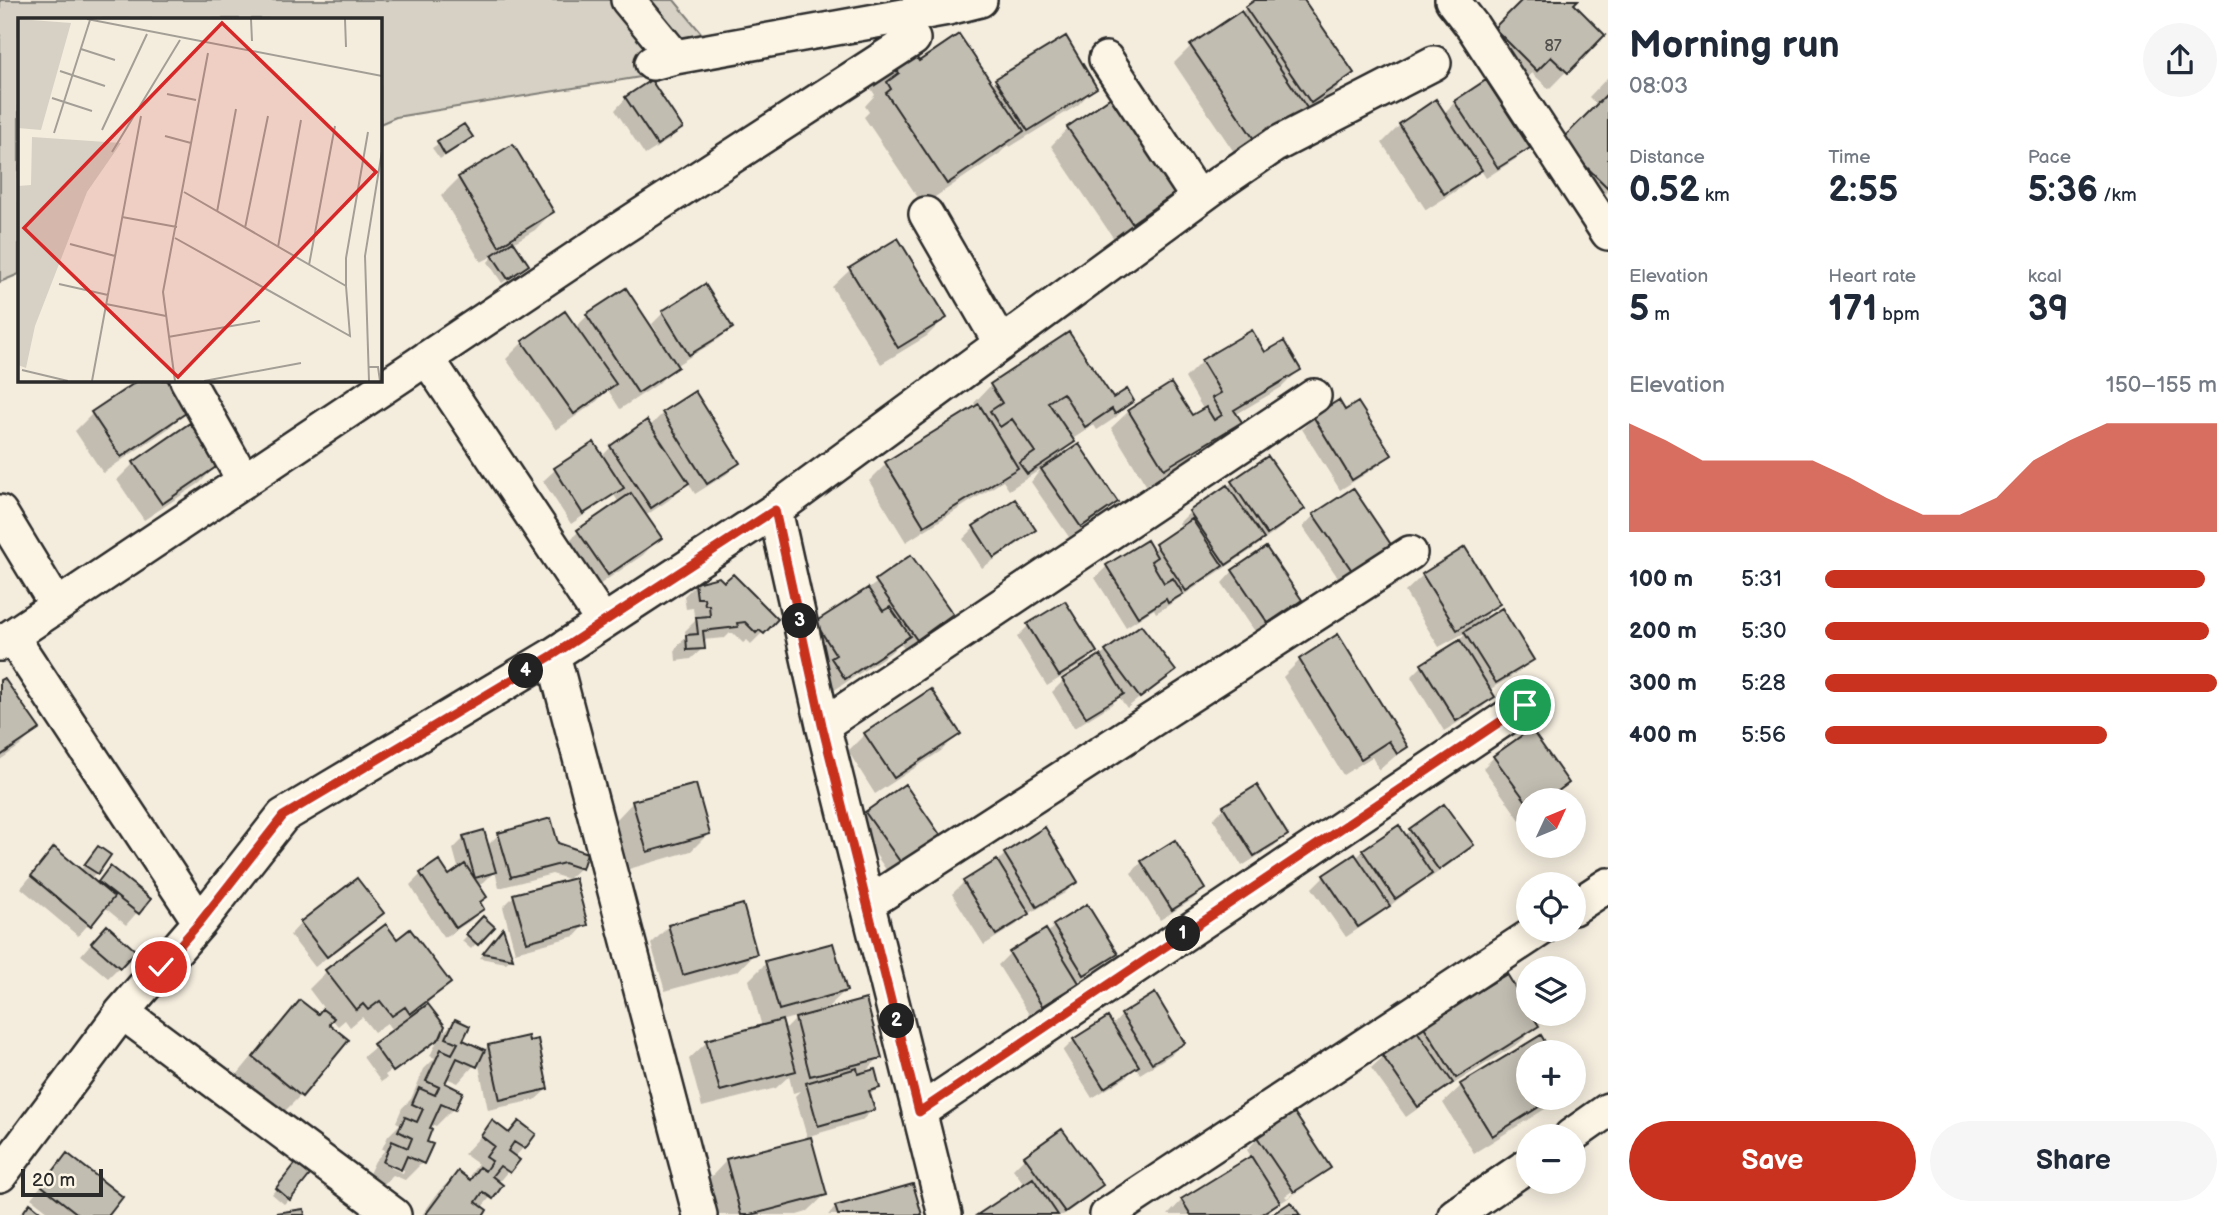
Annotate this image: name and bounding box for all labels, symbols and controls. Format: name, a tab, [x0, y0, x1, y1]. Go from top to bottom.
inset map	[18, 18, 382, 382]
text: Morning run	[1629, 23, 1840, 68]
button: share	[2143, 23, 2217, 97]
house number: 87	[1544, 37, 1562, 56]
text: 08:03	[1629, 72, 1688, 100]
text: Distance	[1629, 146, 1705, 169]
text: Time	[1828, 146, 1870, 169]
text: Pace	[2028, 146, 2071, 169]
text: 0.52	[1629, 169, 1700, 212]
text: 2:55	[1828, 169, 1898, 212]
text: 5:36	[2028, 169, 2098, 212]
text: km	[1700, 184, 1730, 207]
text: /km	[2098, 184, 2137, 207]
text: Elevation	[1629, 265, 1708, 288]
text: Heart rate	[1828, 265, 1916, 288]
text: kcal	[2028, 265, 2062, 288]
text: 5	[1629, 288, 1649, 331]
text: 171	[1828, 288, 1877, 331]
text: 39	[2028, 288, 2069, 331]
text: m	[1649, 303, 1670, 326]
text: bpm	[1877, 303, 1920, 326]
text: Elevation	[1629, 371, 1725, 399]
text: 150–155 m	[2106, 371, 2217, 399]
text: 100 m	[1629, 565, 1693, 593]
text: 5:31	[1741, 565, 1782, 593]
pin: 3	[782, 604, 818, 638]
text: 3	[794, 609, 805, 632]
text: 200 m	[1629, 617, 1697, 645]
text: 5:30	[1741, 617, 1787, 645]
pin: 4	[508, 654, 544, 688]
text: 4	[520, 659, 531, 682]
text: 300 m	[1629, 669, 1697, 697]
text: 5:28	[1741, 669, 1786, 697]
pin	[1495, 675, 1555, 735]
icon: arrive	[1506, 686, 1544, 724]
text: 400 m	[1629, 721, 1697, 749]
text: 5:56	[1741, 721, 1786, 749]
north arrow	[1516, 788, 1586, 858]
map controls	[1516, 788, 1586, 1194]
button: locate	[1516, 872, 1586, 942]
pin: 1	[1166, 916, 1200, 951]
text: 1	[1179, 922, 1187, 945]
pin	[131, 937, 191, 997]
icon: check	[142, 948, 180, 986]
button: layers	[1516, 956, 1586, 1026]
pin: 2	[880, 1004, 914, 1038]
text: 2	[891, 1009, 902, 1032]
button: +	[1516, 1040, 1586, 1110]
button: Save	[1629, 1121, 1916, 1201]
button: Share	[1930, 1121, 2217, 1201]
button: −	[1516, 1124, 1586, 1194]
scale bar	[21, 1166, 103, 1198]
text: 20 m	[32, 1169, 75, 1192]

